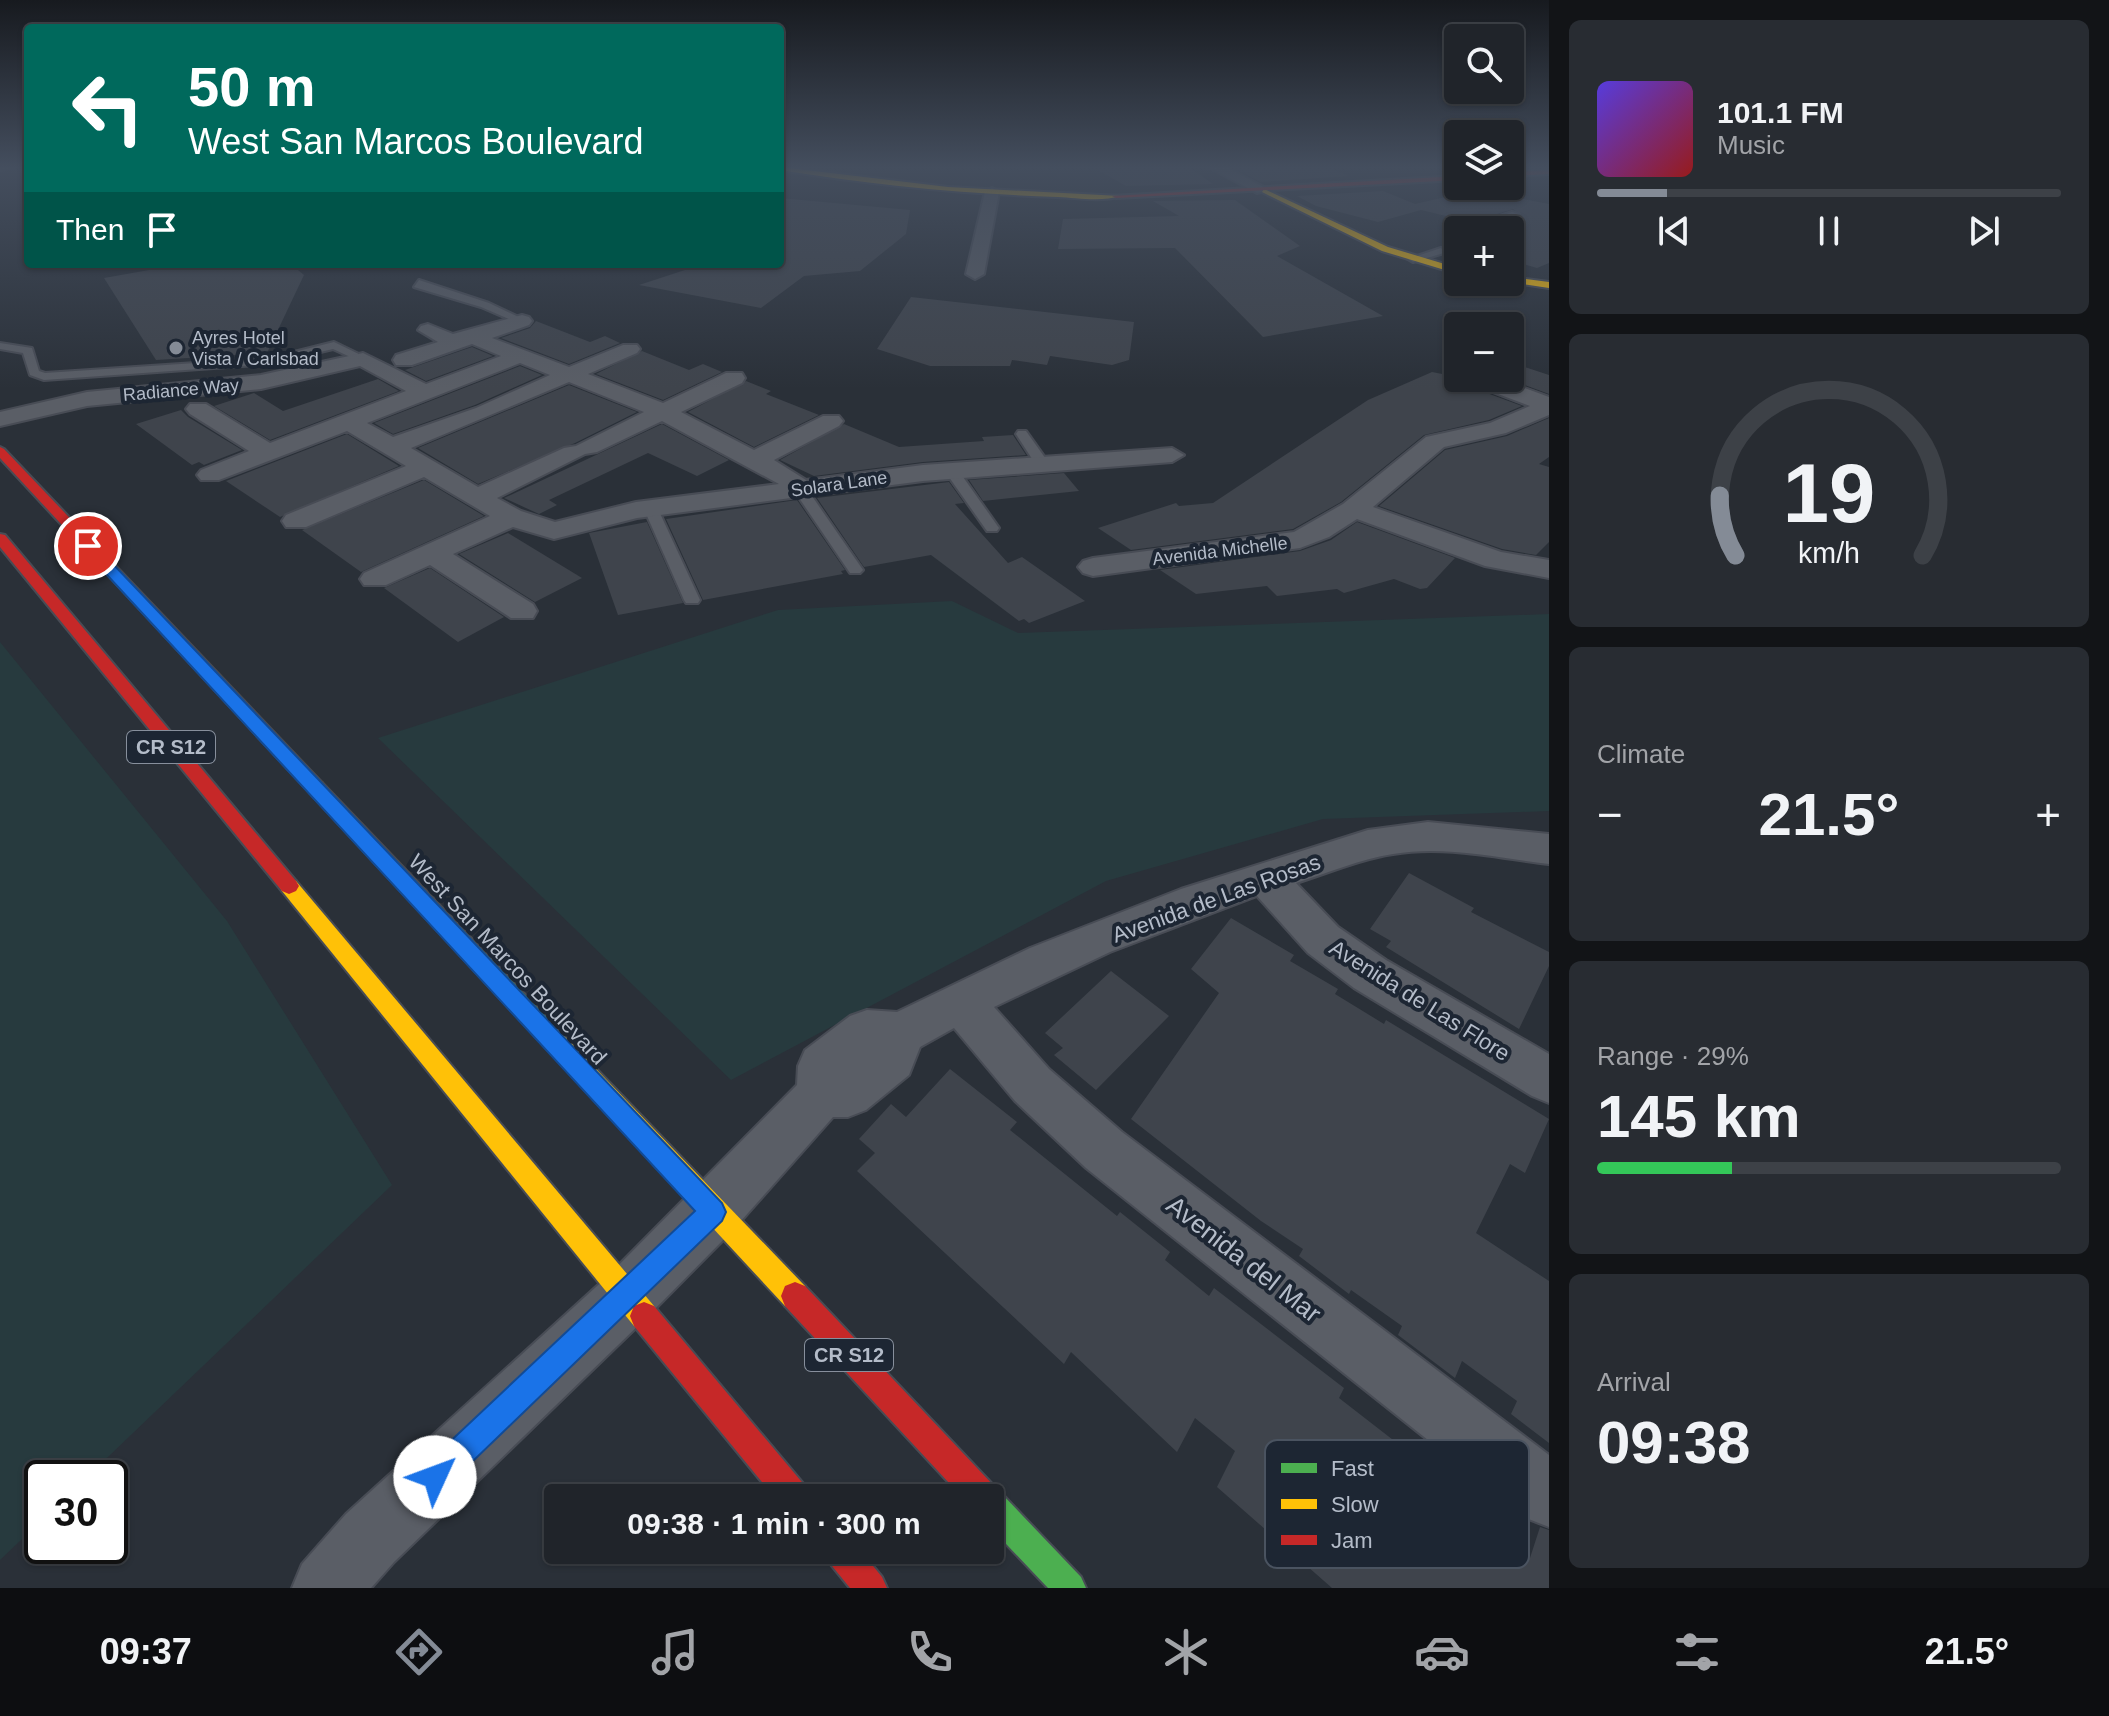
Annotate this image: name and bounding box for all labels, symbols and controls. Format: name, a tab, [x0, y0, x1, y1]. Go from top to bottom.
map controls	[1444, 24, 1524, 392]
button: search	[1444, 24, 1524, 104]
text: 50 m	[188, 55, 316, 118]
icon: left	[56, 56, 160, 160]
text: 101.1 FM	[1717, 96, 1844, 129]
button: layers	[1444, 120, 1524, 200]
text: West San Marcos Boulevard	[188, 121, 644, 162]
text: Music	[1717, 130, 1785, 160]
icon: arrive	[140, 208, 184, 252]
icon: previous	[1652, 209, 1696, 253]
icon: pause	[1807, 209, 1851, 253]
icon: next	[1962, 209, 2006, 253]
text: Then	[56, 213, 124, 246]
button: +	[1444, 216, 1524, 296]
button: −	[1444, 312, 1524, 392]
place label: Ayres Hotel Vista / Carlsbad	[192, 328, 319, 369]
marker: Ayres Hotel Vista / Carlsbad	[167, 339, 185, 357]
street label: Radiance Way	[122, 375, 240, 405]
text: 19	[1783, 447, 1875, 540]
street label: Solara Lane	[790, 467, 888, 501]
pin	[54, 512, 122, 580]
icon: arrive	[66, 524, 110, 568]
street label: Avenida Michelle	[1151, 533, 1289, 569]
text: km/h	[1798, 538, 1860, 570]
road number: CR S12	[127, 731, 215, 763]
text: Climate	[1597, 739, 1685, 769]
text: 21.5°	[1759, 781, 1899, 848]
text: −	[1597, 790, 1623, 839]
text: +	[2035, 790, 2061, 839]
street label: West San Marcos Boulevard	[404, 849, 612, 1070]
street label: Avenida de Las Rosas	[1109, 849, 1324, 948]
street label: Avenida de Las Flore	[1325, 935, 1514, 1066]
text: Range · 29%	[1597, 1041, 1749, 1071]
text: 145 km	[1597, 1083, 1801, 1150]
street label: Avenida del Mar	[1161, 1189, 1327, 1329]
road number: CR S12	[805, 1339, 893, 1371]
text: Arrival	[1597, 1367, 1671, 1397]
text: 09:38	[1597, 1409, 1750, 1476]
position arrow	[393, 1435, 477, 1519]
legend	[1265, 1440, 1529, 1568]
text: Fast	[1331, 1456, 1374, 1481]
speed limit sign: 30	[24, 1460, 128, 1564]
text: Slow	[1331, 1492, 1379, 1517]
text: 09:38 · 1 min · 300 m	[627, 1507, 921, 1540]
text: Jam	[1331, 1528, 1373, 1553]
icon: directions	[391, 1624, 447, 1680]
icon: music	[647, 1624, 703, 1680]
icon: phone	[902, 1624, 958, 1680]
icon: climate	[1158, 1624, 1214, 1680]
icon: car	[1414, 1624, 1470, 1680]
icon: filters	[1669, 1624, 1725, 1680]
text: 09:37	[100, 1631, 192, 1672]
text: 21.5°	[1925, 1631, 2009, 1672]

